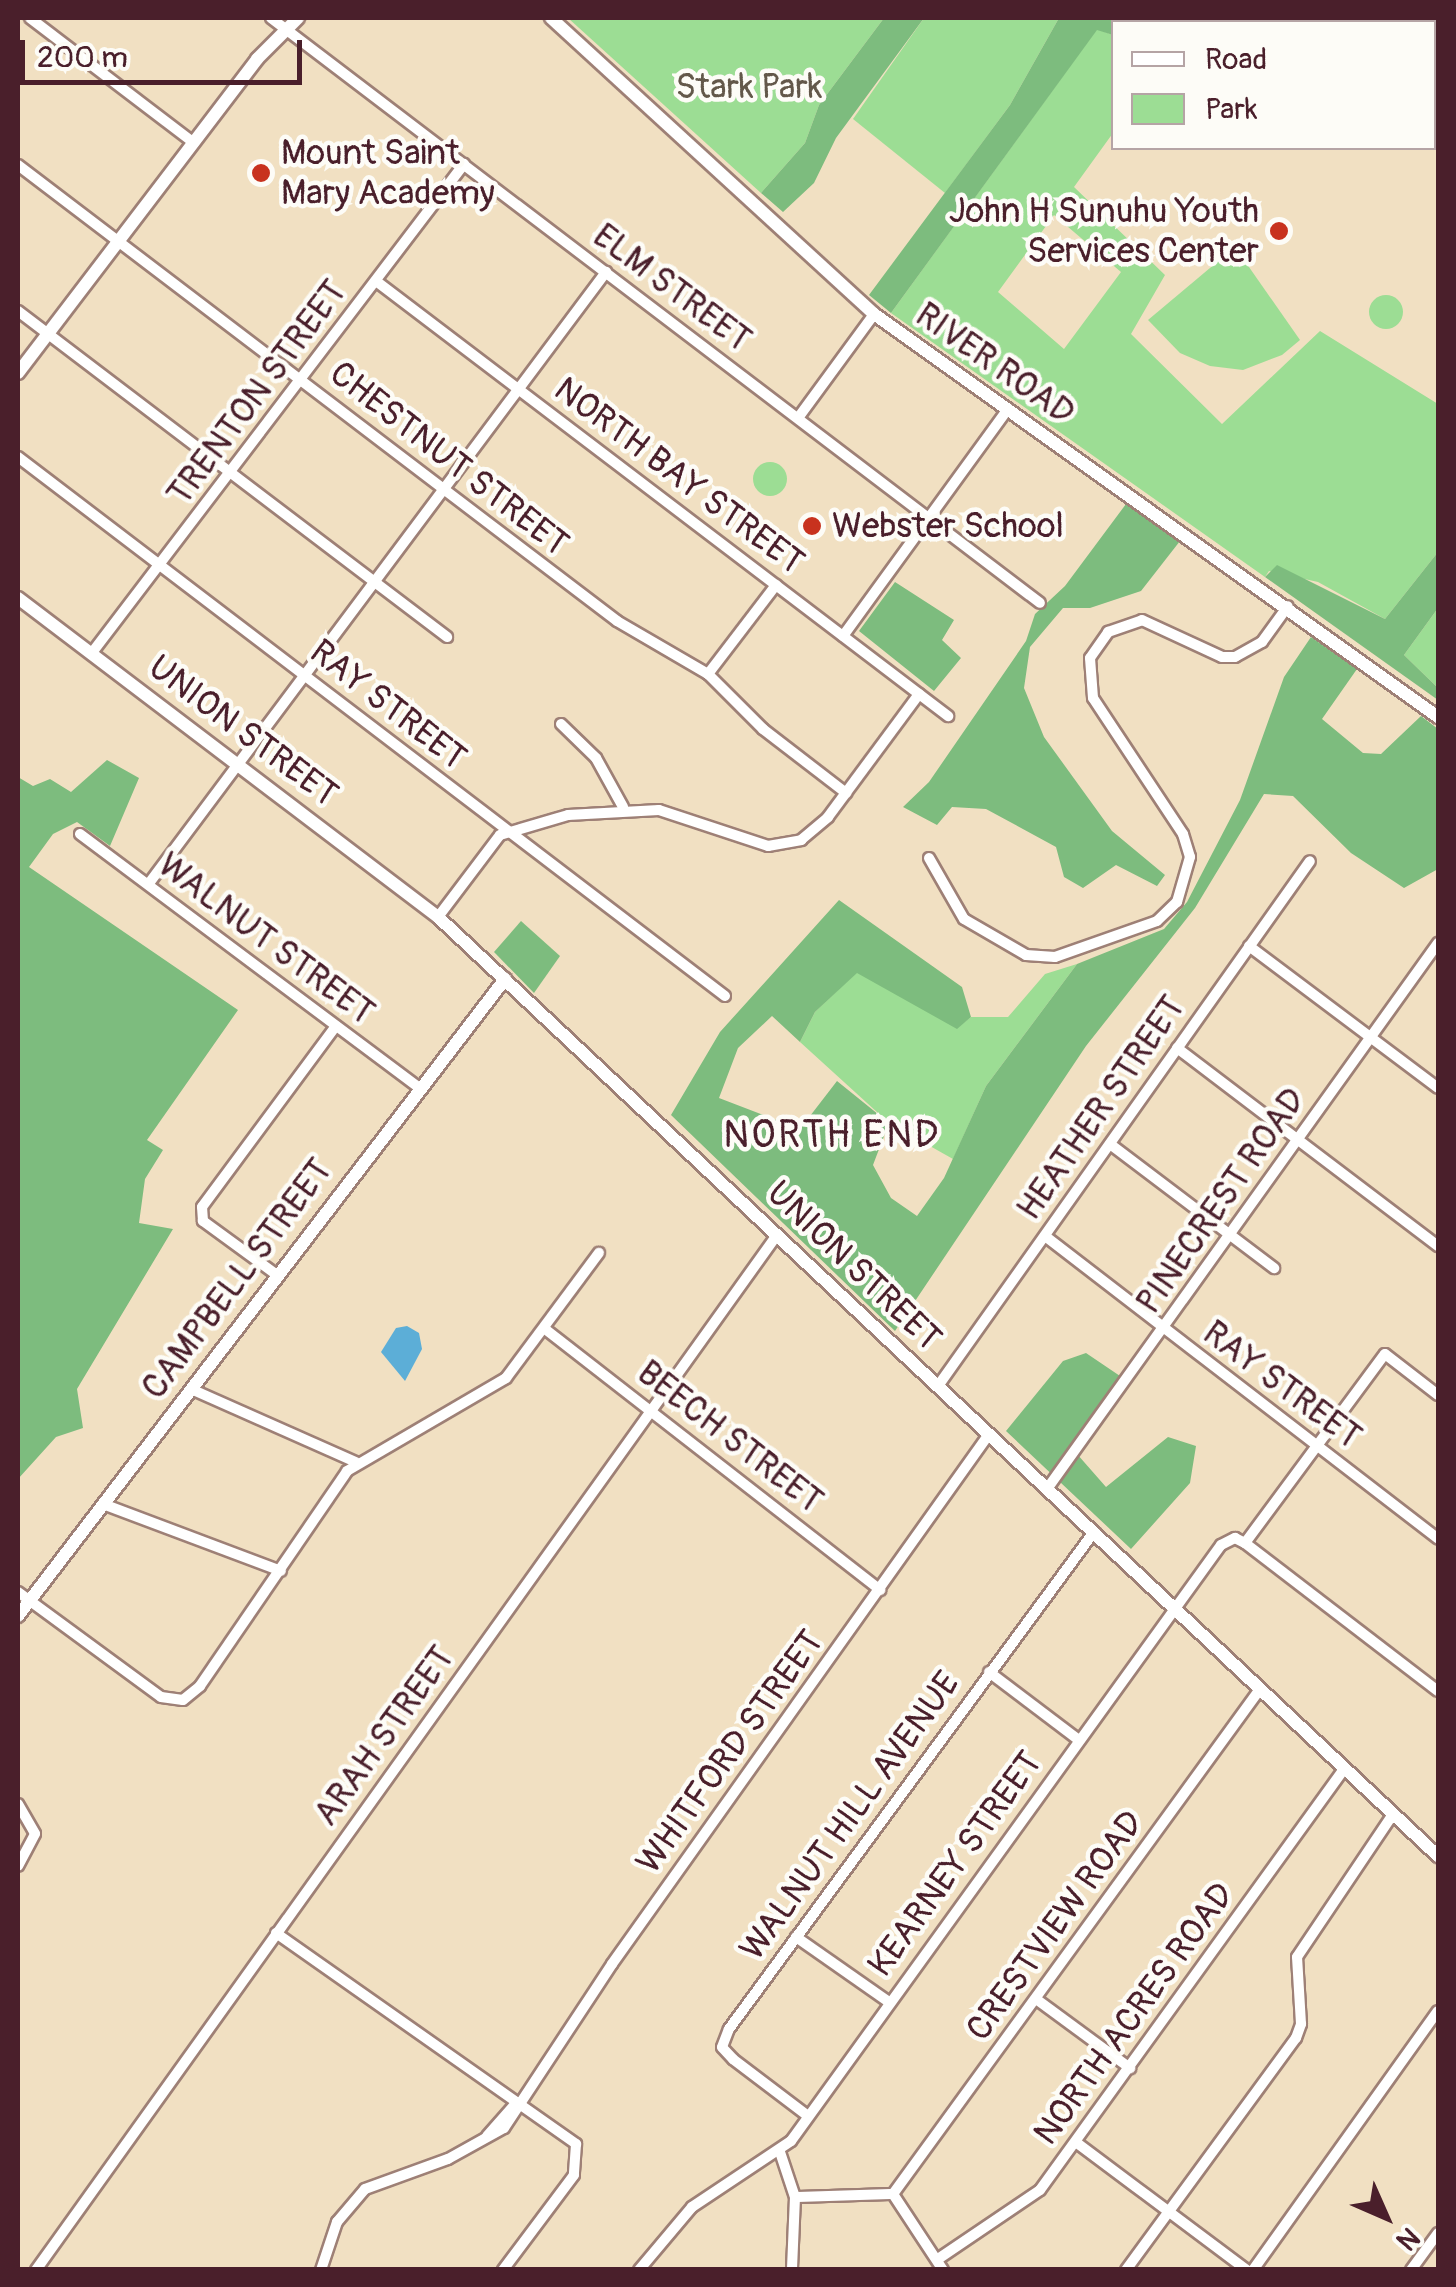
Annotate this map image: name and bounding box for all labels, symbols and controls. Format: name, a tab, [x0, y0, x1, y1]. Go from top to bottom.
scale bar	[25, 20, 308, 82]
legend	[1111, 20, 1436, 150]
text: 200 m	[37, 39, 128, 76]
text: Road	[1205, 41, 1267, 78]
park label: Stark Park	[676, 66, 822, 108]
text: Park	[1205, 91, 1258, 128]
place label: Mount Saint Mary Academy	[281, 132, 495, 214]
marker: Mount Saint Mary Academy	[250, 162, 272, 184]
place label: John H Sunuhu Youth Services Center	[949, 190, 1259, 272]
street label: ELM STREET	[585, 215, 759, 361]
marker: John H Sunuhu Youth Services Center	[1268, 220, 1290, 242]
street label: TRENTON STREET	[159, 272, 355, 514]
street label: RIVER ROAD	[907, 294, 1083, 434]
street label: CHESTNUT STREET	[321, 353, 577, 565]
street label: NORTH BAY STREET	[546, 368, 812, 584]
place label: Webster School	[832, 505, 1064, 547]
marker: Webster School	[801, 515, 823, 537]
street label: RAY STREET	[301, 631, 475, 779]
street label: UNION STREET	[140, 646, 346, 816]
street label: WALNUT STREET	[150, 844, 382, 1034]
street label: HEATHER STREET	[1008, 988, 1194, 1228]
street label: PINECREST ROAD	[1128, 1080, 1314, 1322]
district label: NORTH END	[723, 1113, 941, 1159]
street label: CAMPBELL STREET	[133, 1151, 341, 1407]
street label: UNION STREET	[758, 1172, 950, 1360]
street label: RAY STREET	[1195, 1312, 1369, 1458]
street label: BEECH STREET	[629, 1352, 831, 1522]
street label: WHITFORD STREET	[628, 1622, 832, 1882]
street label: ARAH STREET	[305, 1638, 463, 1834]
street label: WALNUT HILL AVENUE	[731, 1664, 969, 1968]
street label: KEARNEY STREET	[859, 1743, 1051, 1985]
street label: CRESTVIEW ROAD	[958, 1803, 1152, 2049]
street label: NORTH ACRES ROAD	[1025, 1875, 1243, 2153]
north arrow	[1336, 2167, 1436, 2267]
text: N	[1388, 2219, 1427, 2258]

